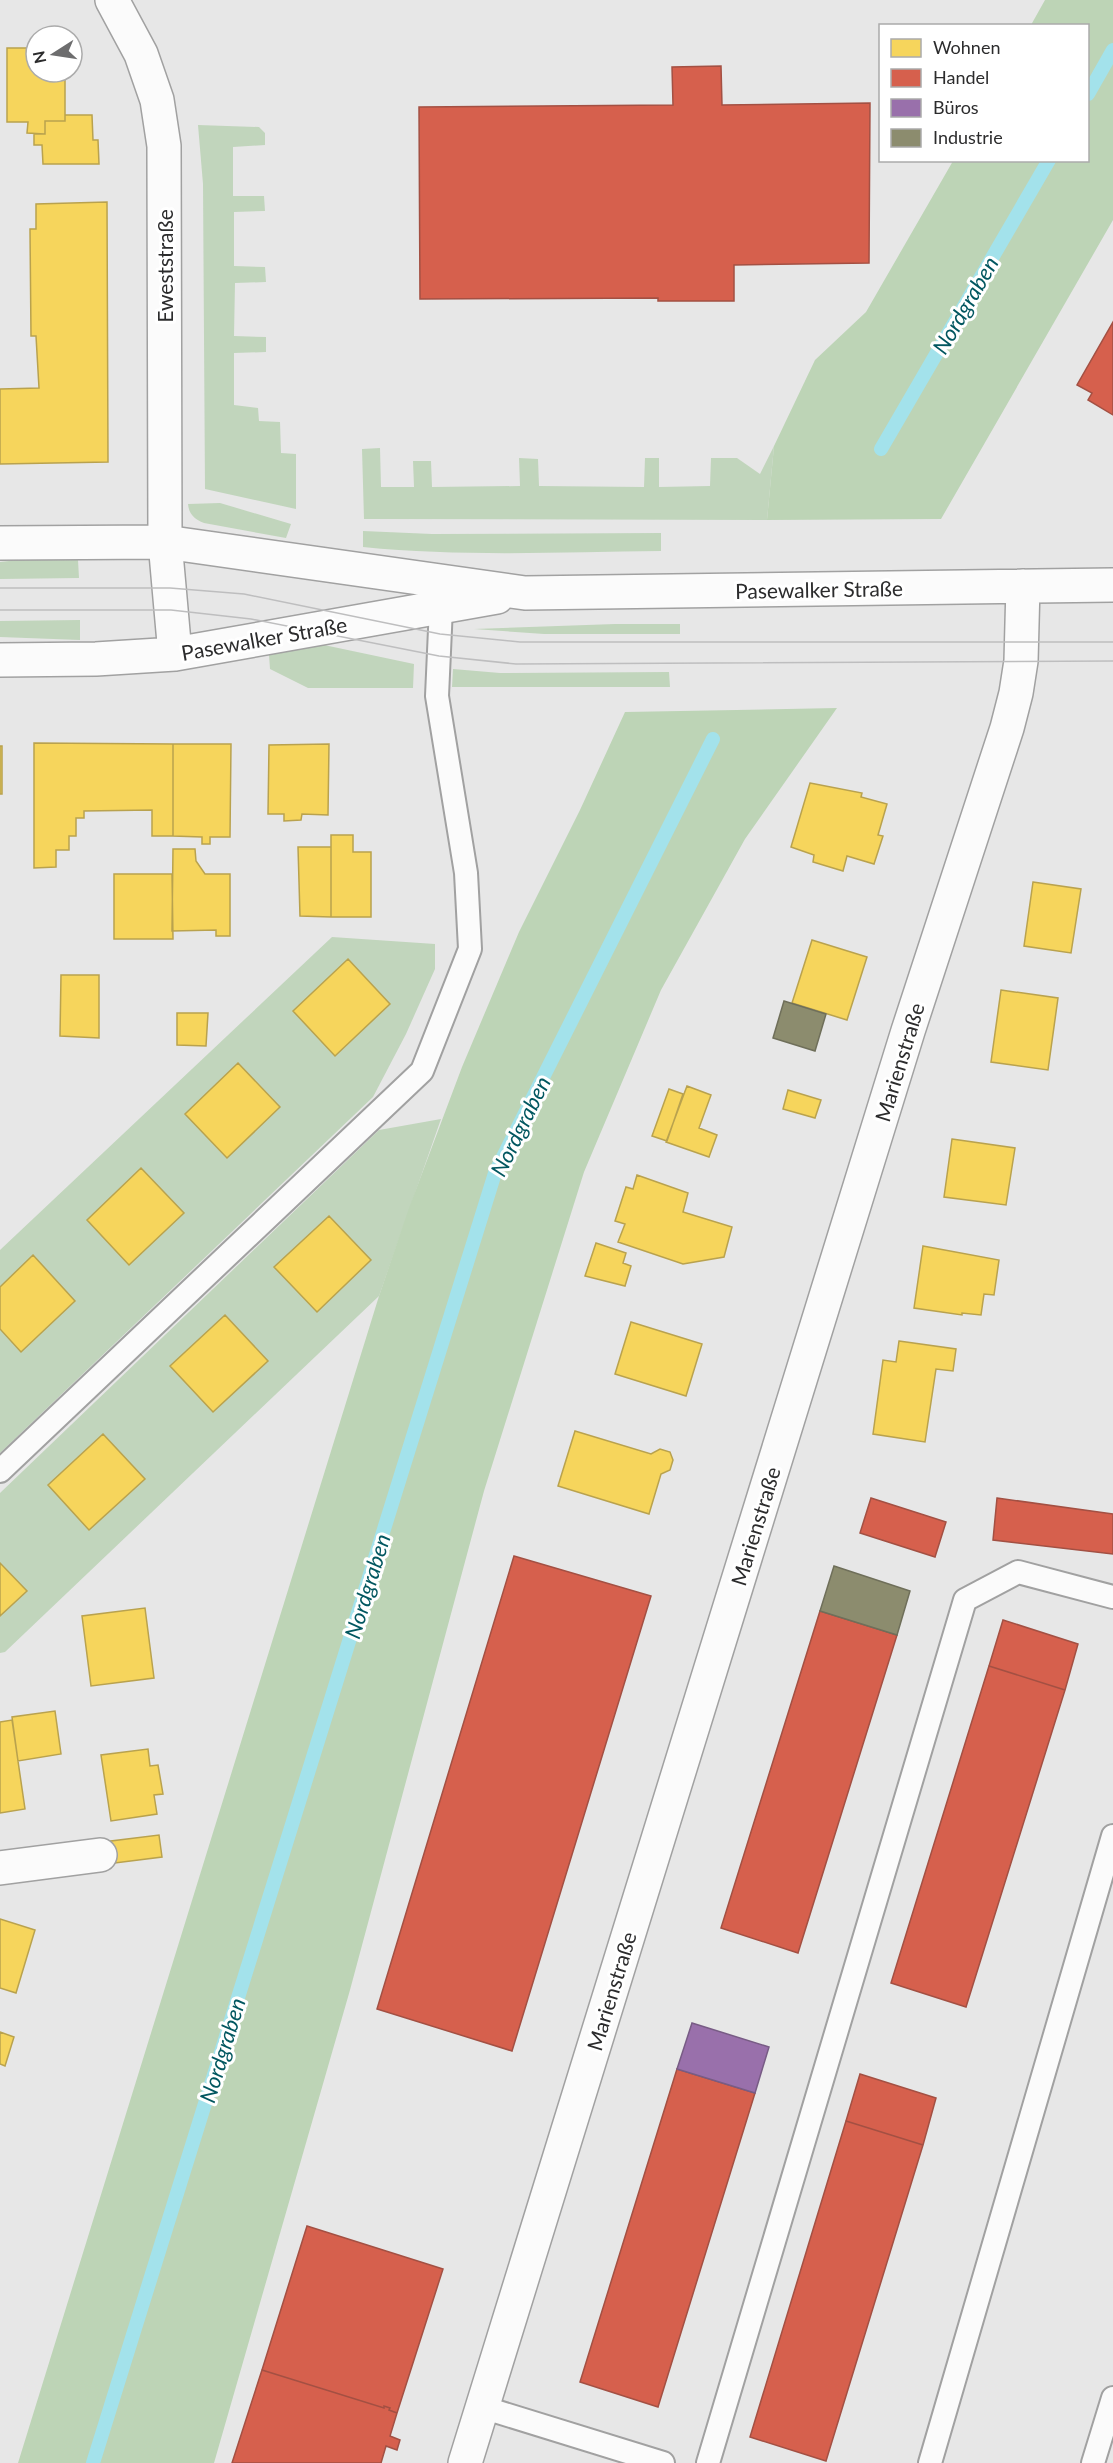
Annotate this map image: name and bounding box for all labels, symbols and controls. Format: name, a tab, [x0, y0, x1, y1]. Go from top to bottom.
north arrow	[24, 24, 84, 84]
legend	[879, 24, 1089, 162]
text: Wohnen	[933, 36, 1000, 58]
text: N	[28, 49, 49, 65]
text: Handel	[933, 66, 989, 88]
text: Büros	[933, 96, 979, 118]
text: Industrie	[933, 126, 1003, 148]
street label: Eweststraße	[152, 209, 177, 323]
water label: Nordgraben	[926, 251, 1004, 359]
street label: Pasewalker Straße	[735, 575, 903, 603]
street label: Pasewalker Straße	[179, 611, 349, 665]
street label: Marienstraße	[869, 1000, 929, 1124]
water label: Nordgraben	[484, 1072, 556, 1180]
street label: Marienstraße	[725, 1464, 785, 1588]
water label: Nordgraben	[338, 1530, 396, 1642]
street label: Marienstraße	[581, 1929, 641, 2053]
water label: Nordgraben	[193, 1994, 251, 2106]

